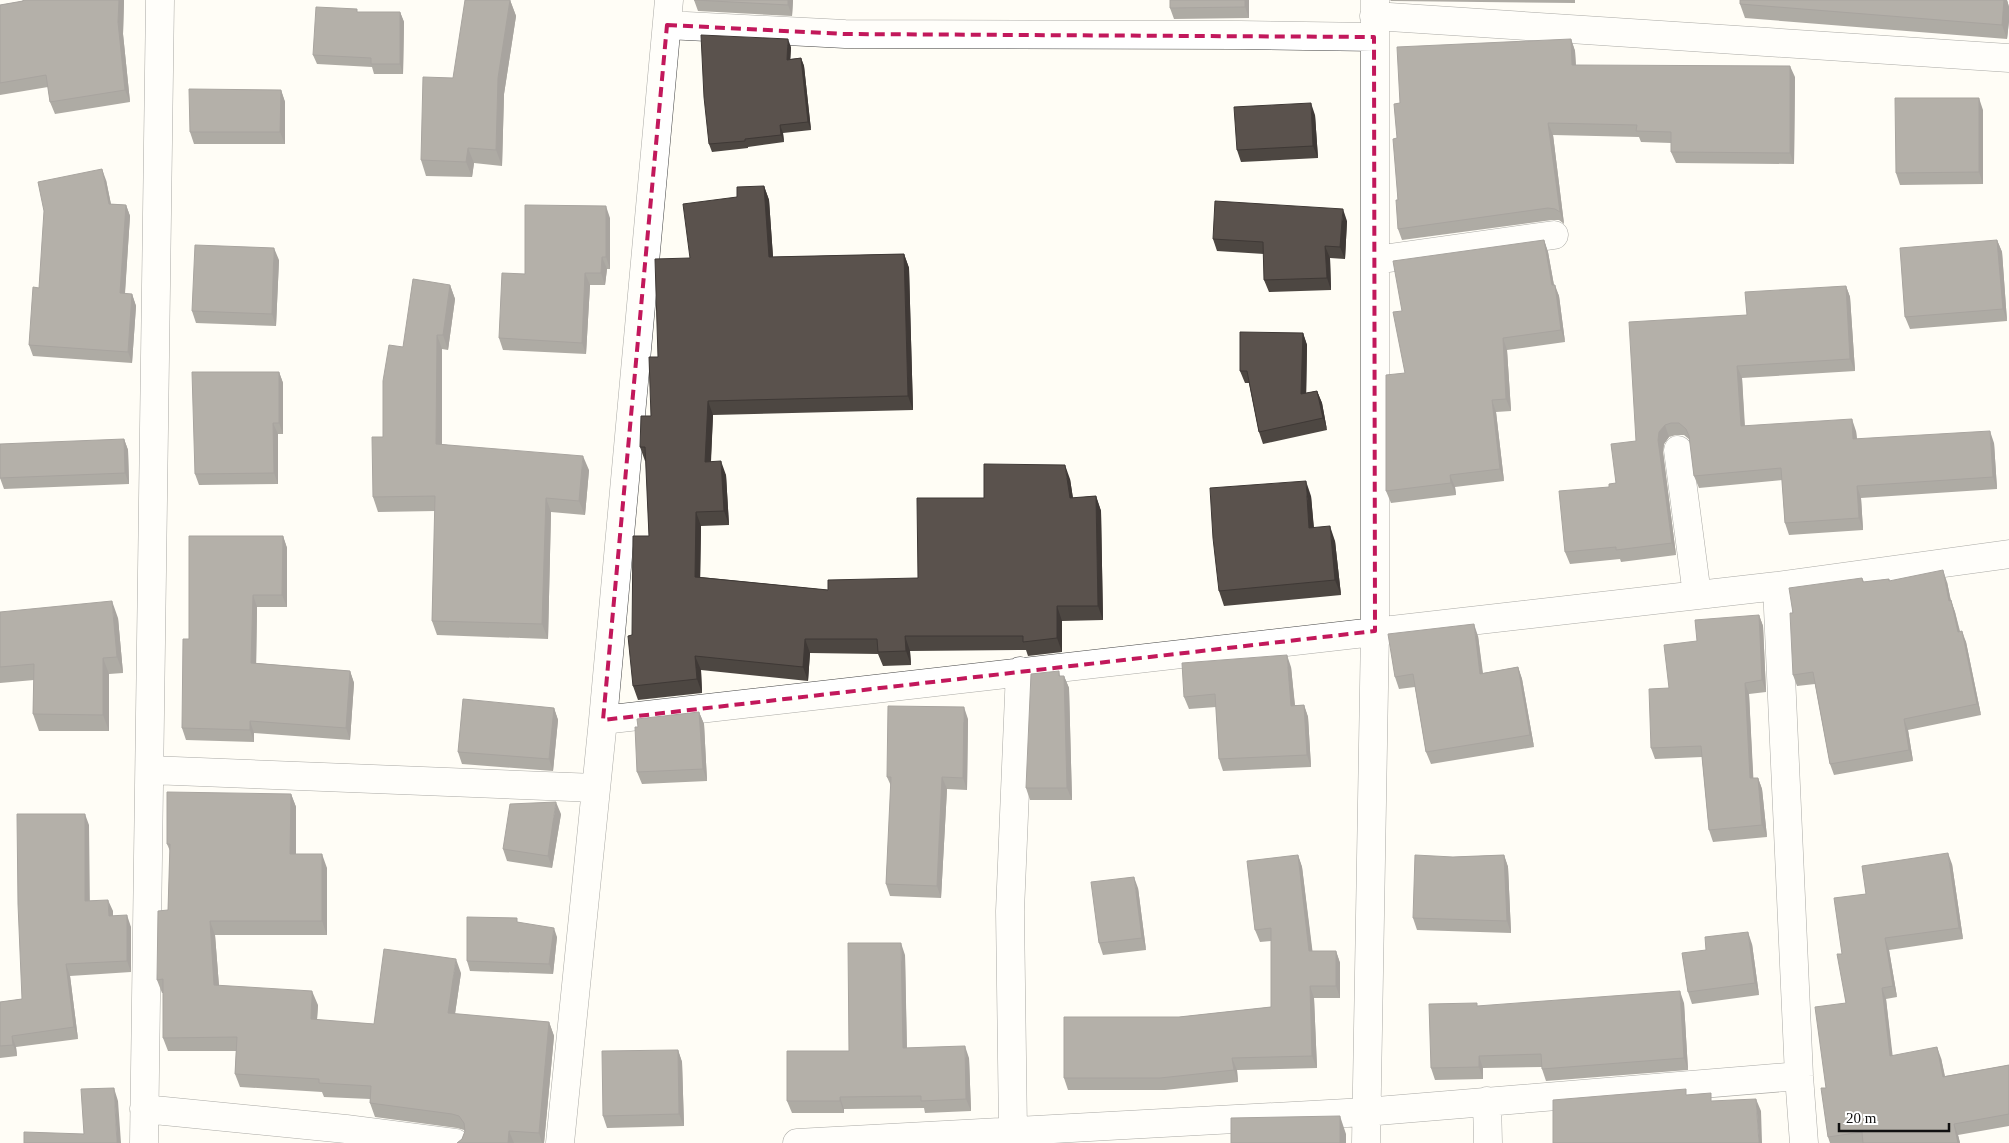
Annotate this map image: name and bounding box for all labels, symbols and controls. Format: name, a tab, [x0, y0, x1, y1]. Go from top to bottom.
scale bar	[1839, 1100, 1949, 1132]
text: 20 m	[1846, 1110, 1877, 1126]

